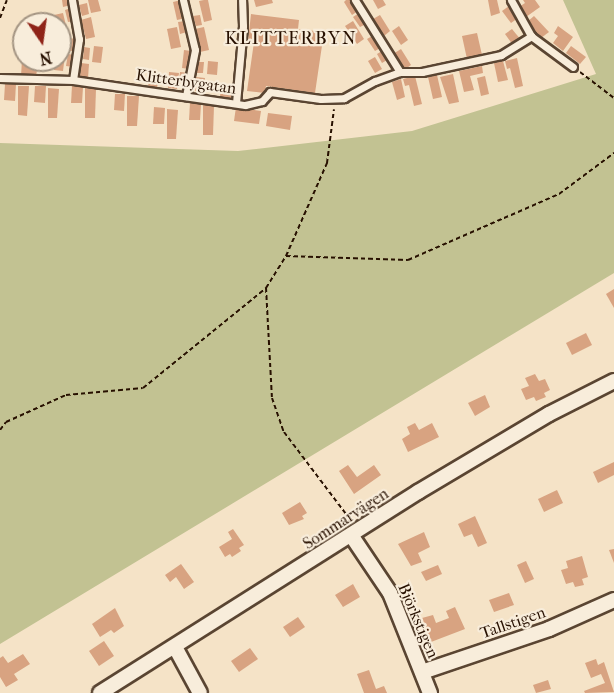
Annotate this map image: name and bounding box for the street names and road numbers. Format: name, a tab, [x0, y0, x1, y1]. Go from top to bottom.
street label: Klitterbygatan	[134, 65, 238, 99]
street label: Sommarvägen	[300, 484, 392, 554]
street label: Björkstigen	[394, 581, 442, 661]
street label: Tallstigen	[478, 603, 548, 643]

